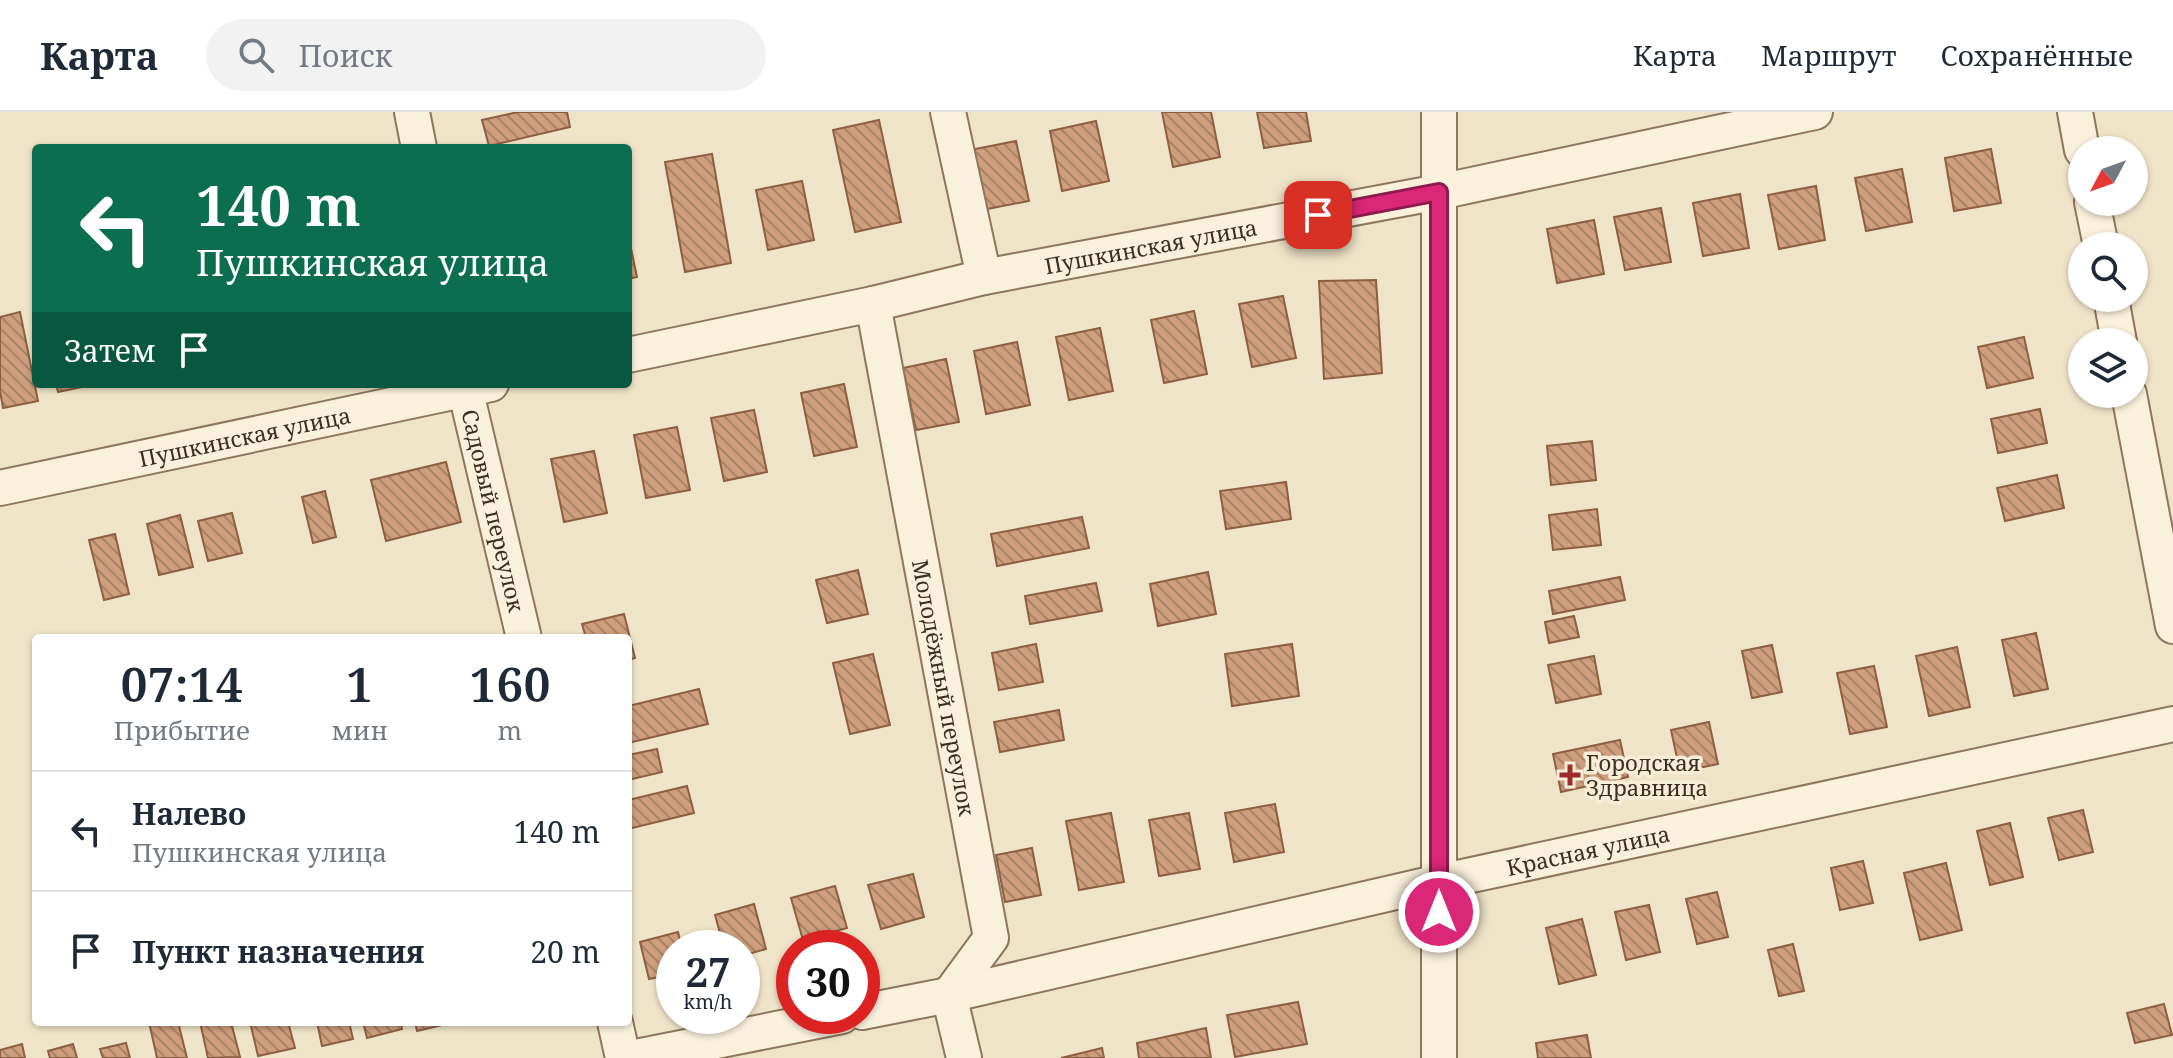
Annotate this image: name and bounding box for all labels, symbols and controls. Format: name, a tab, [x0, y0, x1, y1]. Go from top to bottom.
search box	[206, 19, 766, 91]
text: Карта	[40, 29, 158, 81]
icon: search	[234, 33, 278, 77]
text: Поиск	[298, 35, 392, 76]
text: Карта	[1633, 36, 1717, 74]
text: Маршрут	[1761, 36, 1896, 74]
text: Сохранённые	[1940, 36, 2133, 74]
north arrow	[2068, 136, 2148, 216]
map controls	[2068, 136, 2148, 408]
text: 140 m	[196, 166, 361, 242]
icon: left	[64, 176, 168, 280]
pin	[1284, 181, 1352, 249]
icon: arrive	[1296, 193, 1340, 237]
street label: Пушкинская улица	[1042, 211, 1260, 280]
button: search	[2068, 232, 2148, 312]
text: Пушкинская улица	[196, 238, 549, 287]
icon: arrive	[172, 328, 216, 372]
button: layers	[2068, 328, 2148, 408]
text: Затем	[64, 330, 156, 371]
street label: Пушкинская улица	[136, 399, 353, 473]
street label: Садовый переулок	[455, 406, 533, 616]
street label: Молодёжный переулок	[906, 557, 983, 819]
text: 07:14	[121, 651, 243, 716]
text: 1	[346, 651, 373, 716]
text: 160	[469, 651, 550, 716]
text: Прибытие	[114, 712, 250, 748]
text: мин	[331, 712, 388, 748]
text: m	[498, 712, 522, 748]
place label: Городская Здравница	[1586, 747, 1708, 802]
marker: Городская Здравница	[1561, 766, 1579, 784]
text: Налево	[132, 793, 246, 834]
icon: left	[64, 809, 108, 853]
text: 140 m	[514, 811, 600, 852]
street label: Красная улица	[1504, 818, 1673, 882]
text: Пушкинская улица	[132, 834, 387, 870]
position arrow	[1397, 870, 1481, 954]
icon: arrive	[64, 929, 108, 973]
speed limit sign: 30	[776, 930, 880, 1034]
text: Пункт назначения	[132, 931, 424, 972]
text: 20 m	[530, 931, 600, 972]
text: 27	[685, 944, 731, 999]
text: km/h	[683, 988, 733, 1015]

